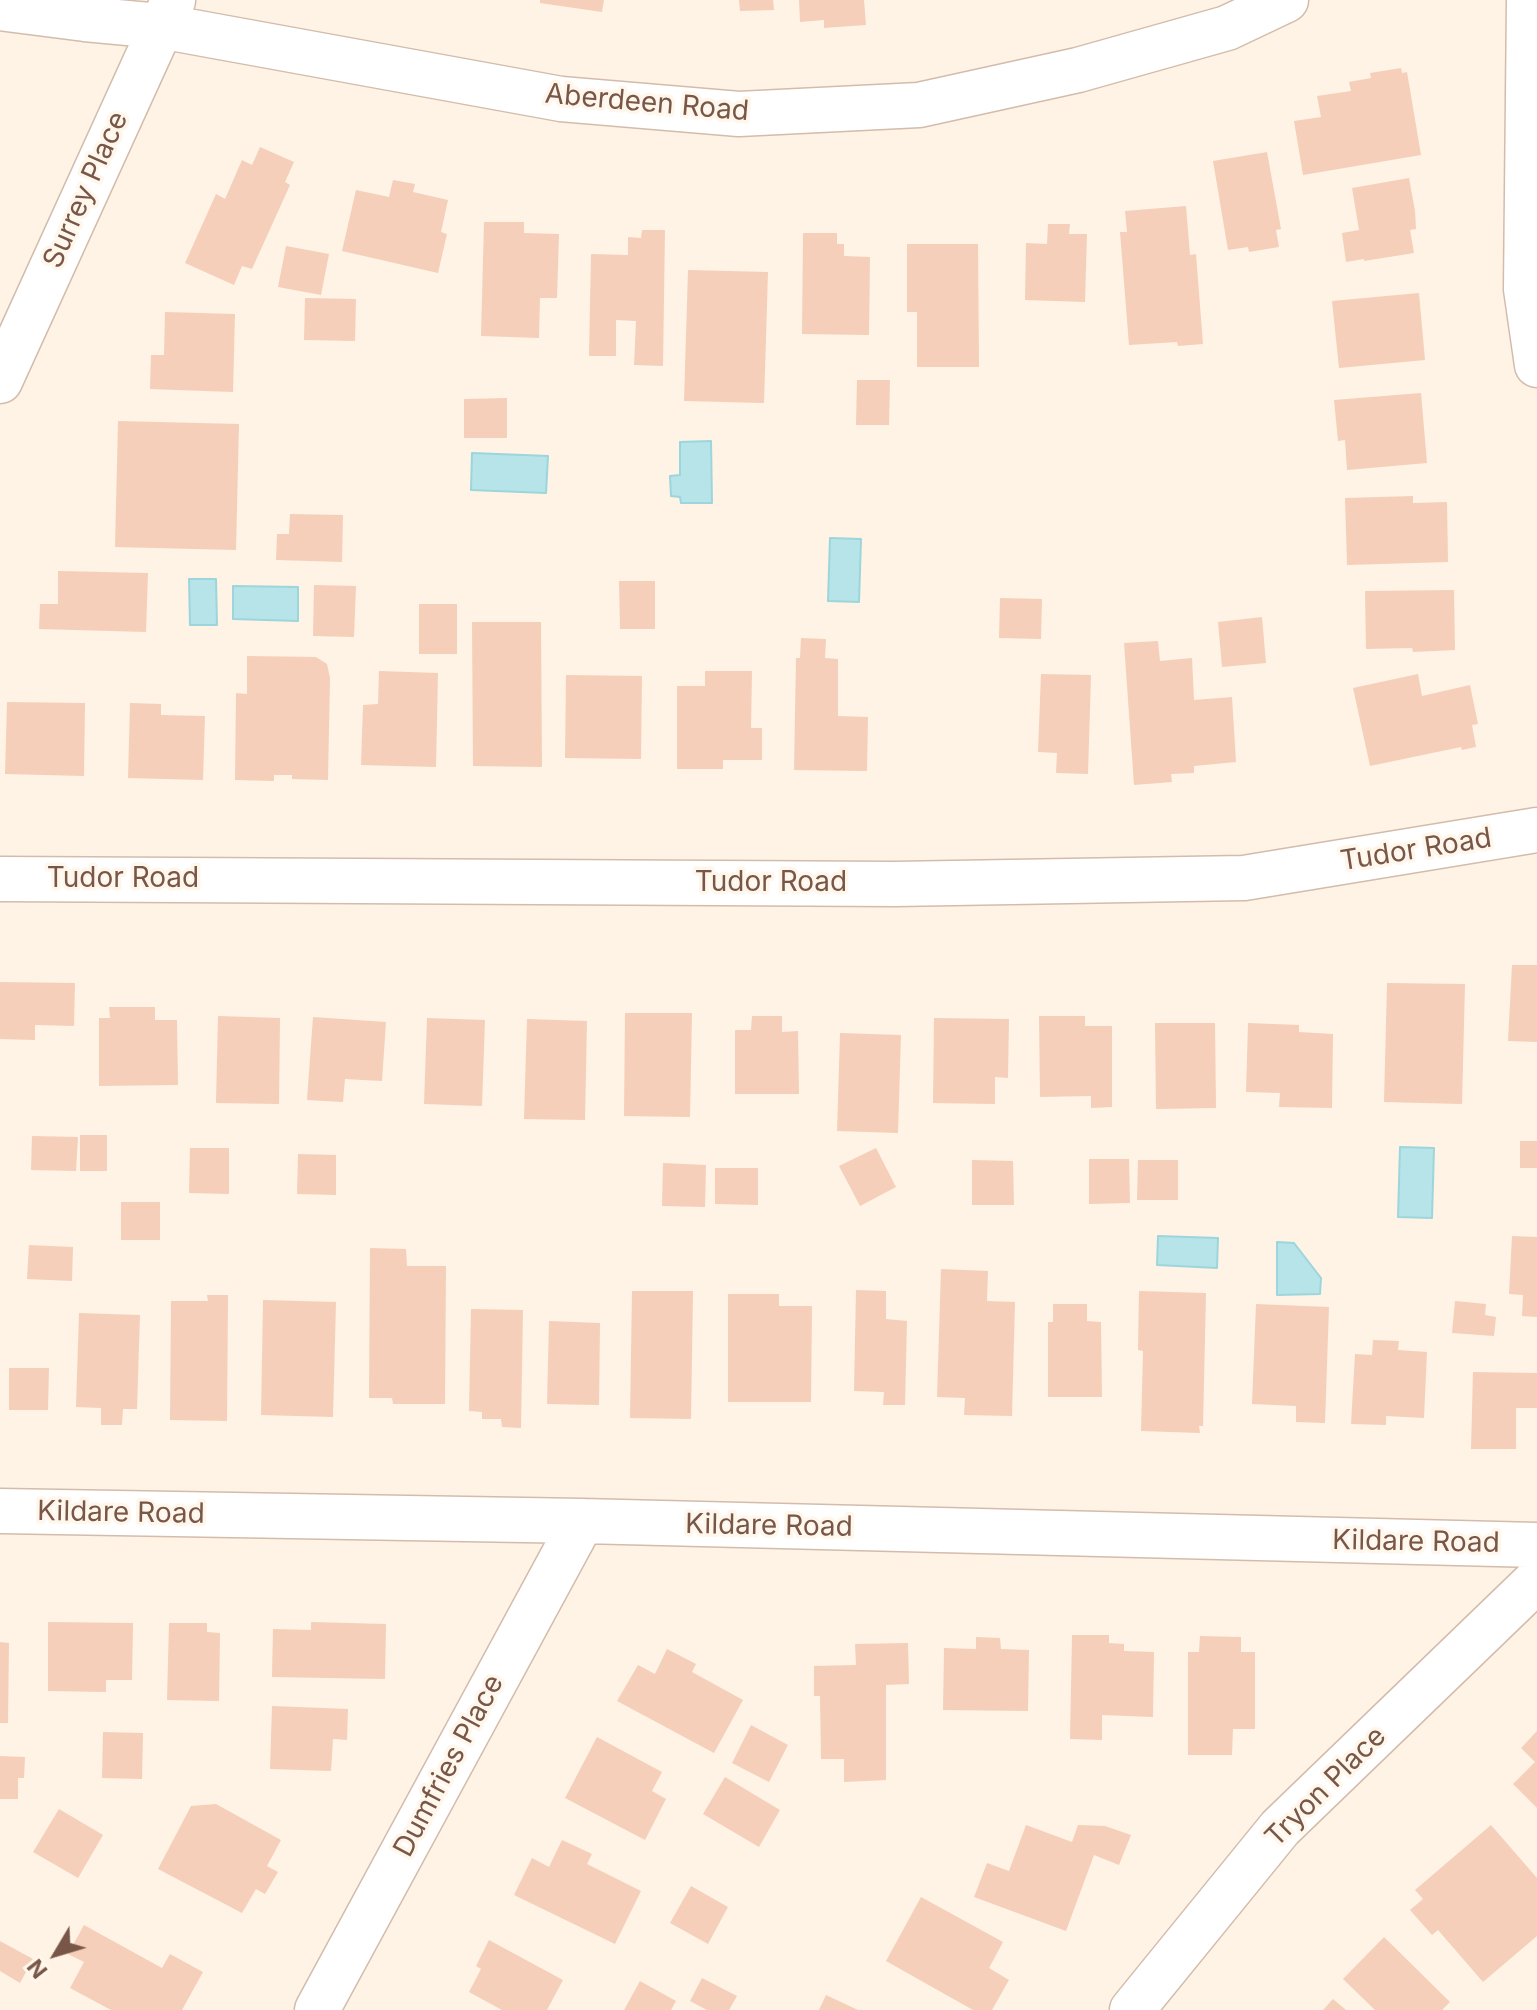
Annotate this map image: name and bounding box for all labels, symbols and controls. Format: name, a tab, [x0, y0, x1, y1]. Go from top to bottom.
street label: Aberdeen Road	[544, 77, 750, 129]
street label: Surrey Place	[37, 107, 135, 273]
street label: Tudor Road	[1338, 821, 1494, 879]
street label: Tudor Road	[47, 862, 199, 896]
street label: Tudor Road	[695, 866, 847, 900]
street label: Kildare Road	[37, 1495, 205, 1531]
street label: Kildare Road	[685, 1508, 853, 1544]
street label: Kildare Road	[1332, 1524, 1500, 1560]
street label: Dumfries Place	[387, 1669, 511, 1863]
street label: Tryon Place	[1259, 1720, 1393, 1854]
north arrow	[16, 1914, 96, 1994]
text: N	[22, 1954, 52, 1983]

